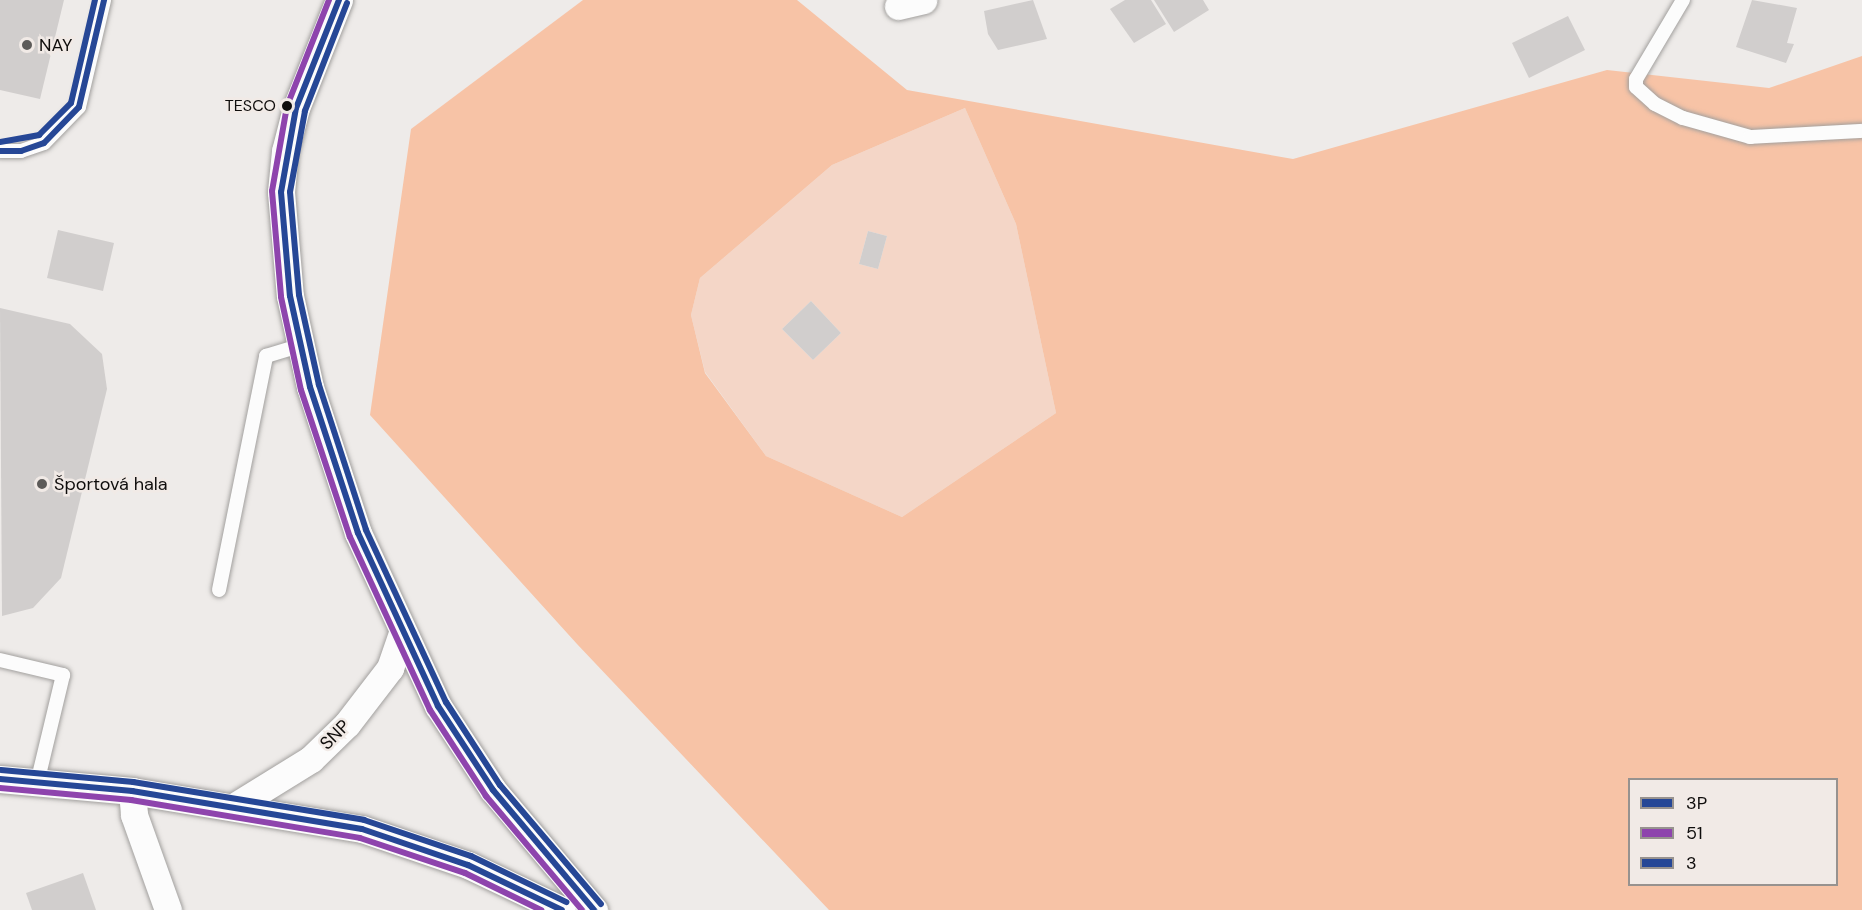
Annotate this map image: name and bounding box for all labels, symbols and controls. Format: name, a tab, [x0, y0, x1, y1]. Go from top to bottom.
place label: NAY	[39, 34, 73, 56]
marker: NAY	[20, 38, 34, 52]
place label: TESCO	[225, 96, 276, 116]
marker: TESCO	[281, 100, 293, 112]
place label: Športová hala	[54, 473, 168, 495]
marker: Športová hala	[35, 477, 49, 491]
street label: SNP	[316, 716, 354, 754]
legend	[1628, 778, 1838, 886]
text: 3P	[1686, 791, 1707, 815]
text: 51	[1686, 821, 1703, 845]
text: 3	[1686, 851, 1697, 875]

